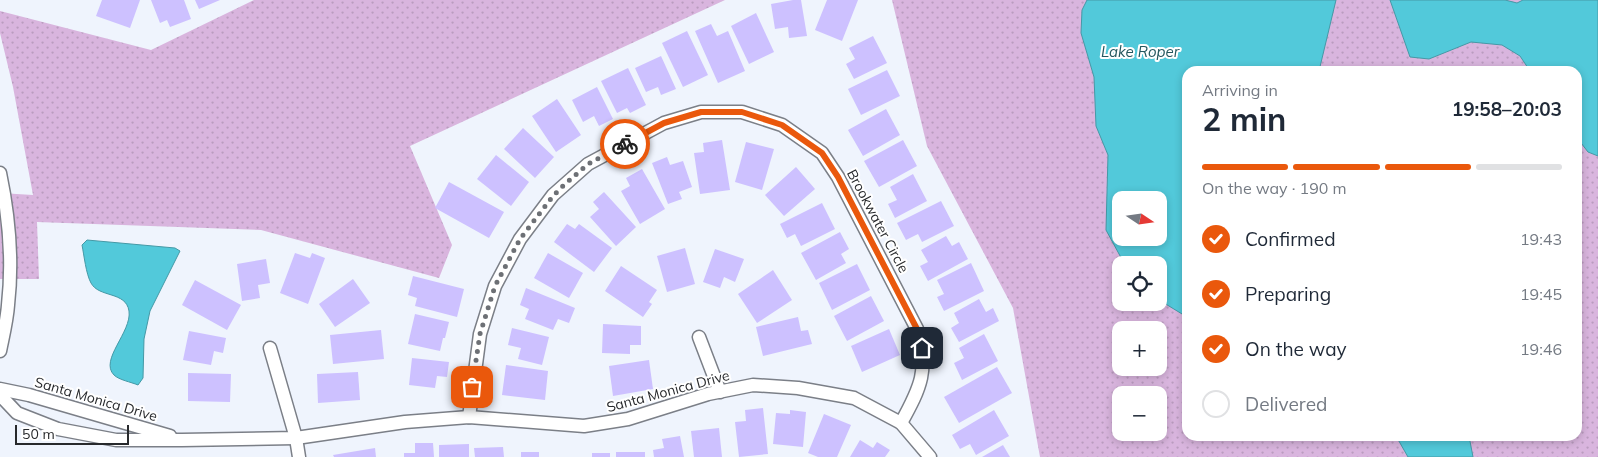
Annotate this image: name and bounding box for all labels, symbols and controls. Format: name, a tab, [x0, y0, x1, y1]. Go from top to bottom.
water label: Lake Roper	[1101, 42, 1180, 61]
text: Arriving in	[1202, 80, 1278, 100]
text: 19:58–20:03	[1452, 97, 1562, 121]
text: 2 min	[1202, 99, 1286, 139]
courier	[600, 119, 650, 169]
icon: bike	[611, 130, 639, 158]
street label: Brookwater Circle	[843, 166, 913, 276]
text: On the way · 190 m	[1202, 178, 1347, 198]
north arrow	[1112, 191, 1168, 246]
map controls	[1112, 191, 1167, 441]
icon: check	[1202, 225, 1230, 253]
text: Confirmed	[1245, 227, 1336, 251]
text: 19:43	[1520, 229, 1562, 249]
button: locate	[1112, 256, 1167, 311]
icon: check	[1202, 280, 1230, 308]
text: Preparing	[1245, 282, 1331, 306]
text: 19:45	[1520, 284, 1562, 304]
button: +	[1112, 321, 1167, 376]
pin	[901, 327, 943, 369]
icon: home	[908, 334, 936, 362]
icon: check	[1202, 335, 1230, 363]
text: On the way	[1245, 337, 1347, 361]
text: 19:46	[1520, 339, 1562, 359]
pin	[451, 366, 493, 408]
street label: Santa Monica Drive	[605, 366, 731, 416]
street label: Santa Monica Drive	[33, 373, 159, 425]
icon: bag	[458, 373, 486, 401]
button: −	[1112, 386, 1167, 441]
text: Delivered	[1245, 392, 1327, 416]
scale bar	[15, 422, 129, 445]
text: 50 m	[22, 425, 55, 443]

